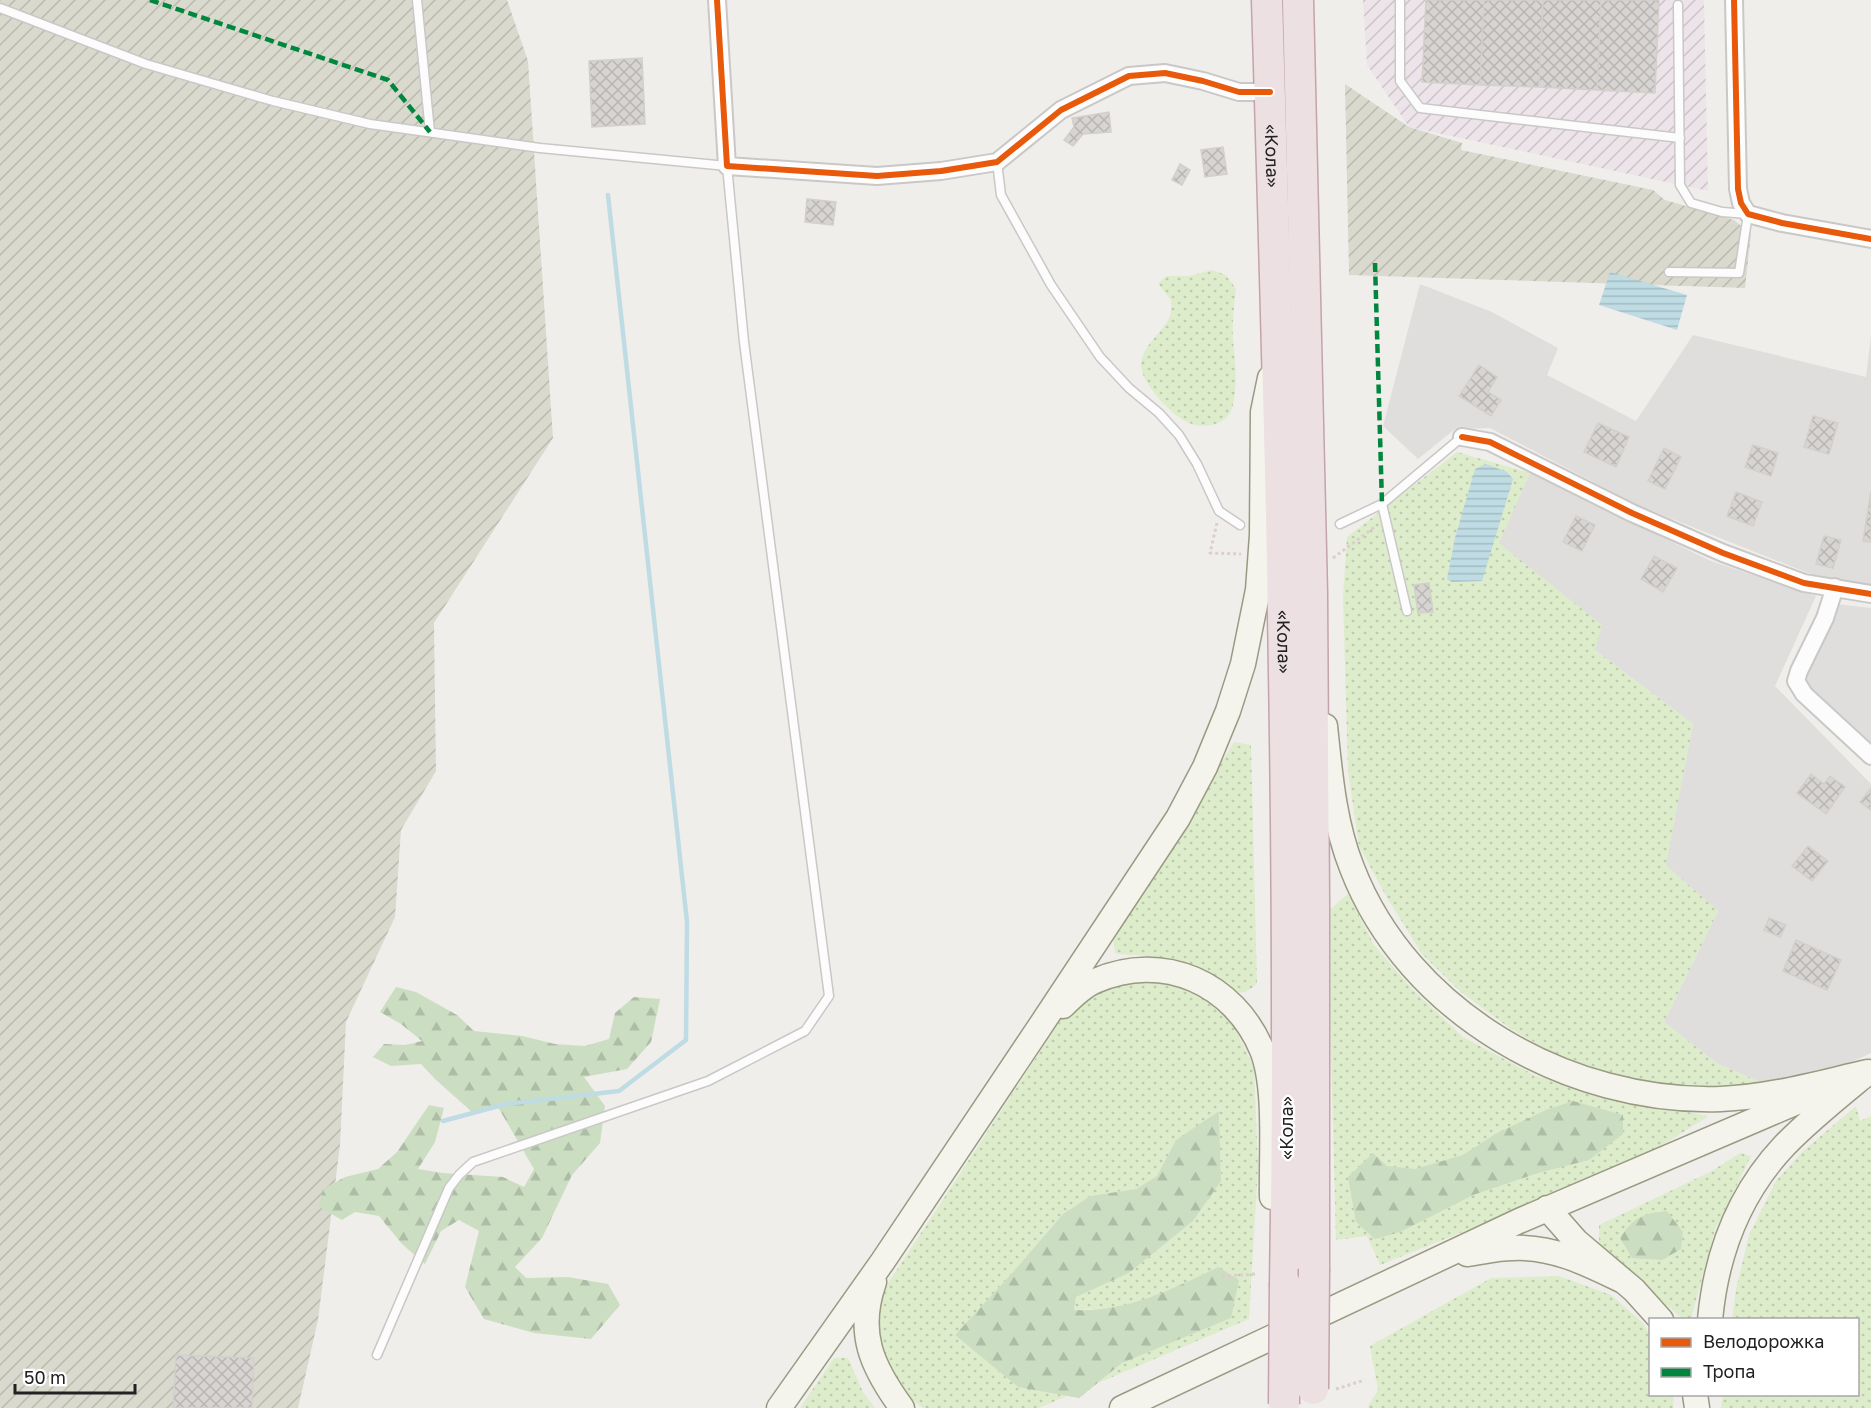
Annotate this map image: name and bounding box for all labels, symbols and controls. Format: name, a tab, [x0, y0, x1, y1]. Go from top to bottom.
street label: «Кола»	[1261, 124, 1285, 188]
street label: «Кола»	[1273, 610, 1296, 674]
street label: «Кола»	[1275, 1096, 1297, 1160]
legend	[1649, 1318, 1859, 1396]
text: Велодорожка	[1703, 1330, 1824, 1352]
scale bar	[15, 1357, 135, 1395]
text: Тропа	[1703, 1360, 1755, 1382]
text: 50 m	[24, 1366, 66, 1388]

